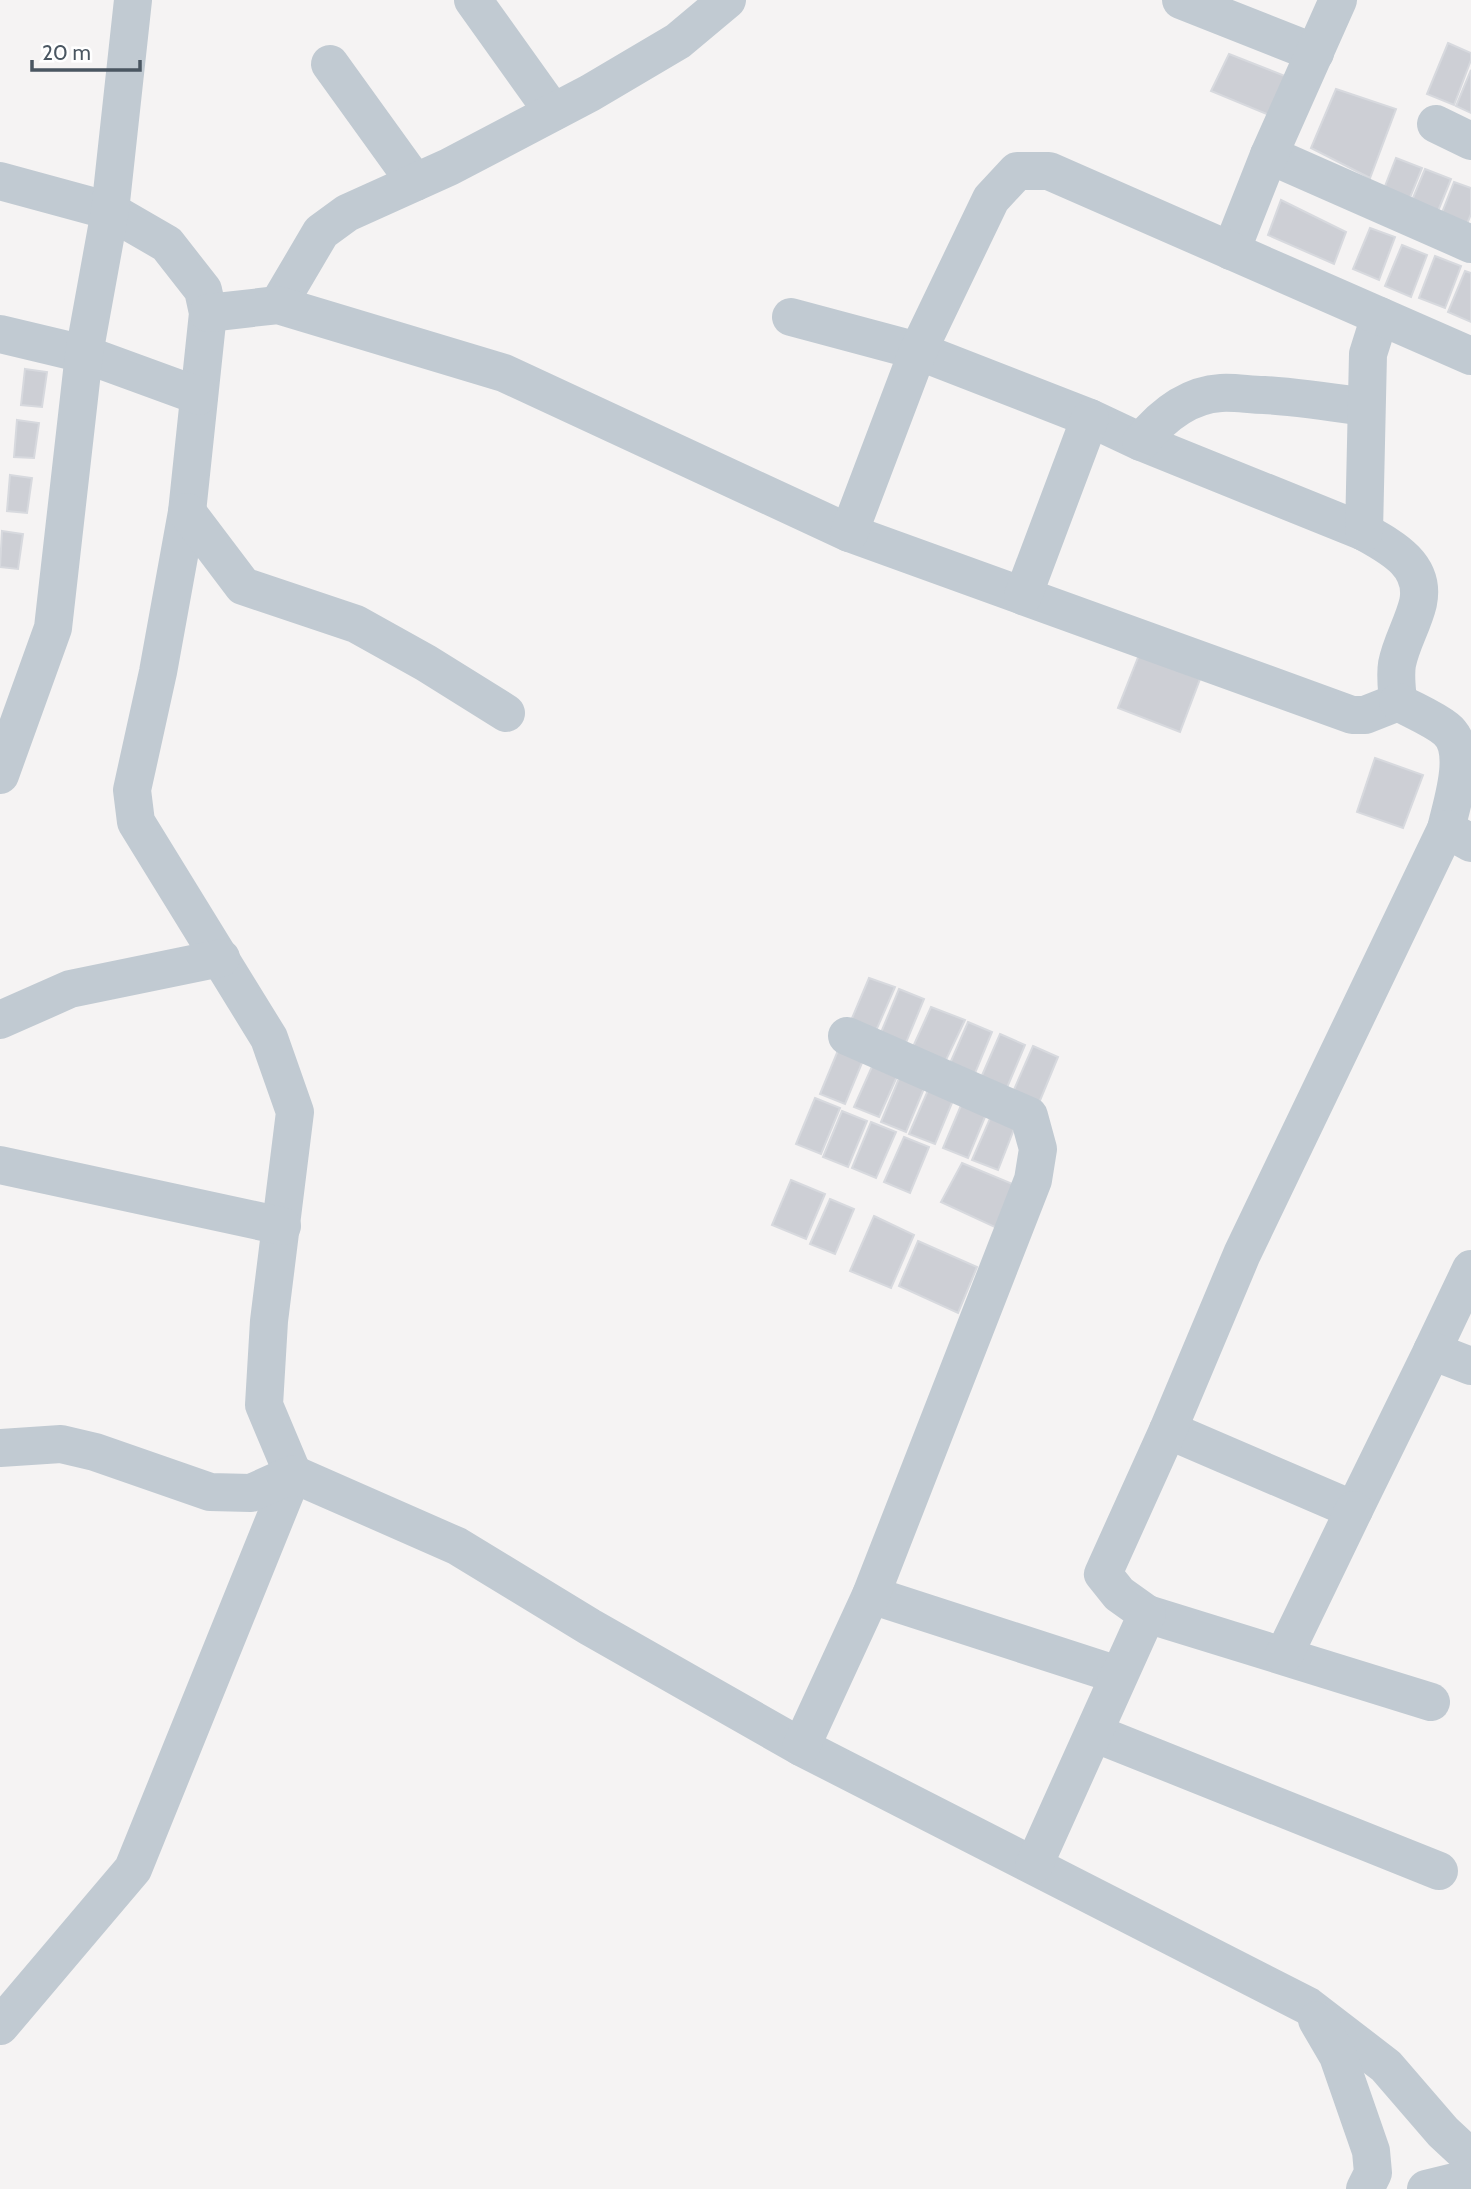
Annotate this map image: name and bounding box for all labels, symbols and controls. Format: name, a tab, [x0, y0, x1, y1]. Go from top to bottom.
scale bar	[32, 28, 140, 72]
text: 20 m	[42, 40, 91, 65]

